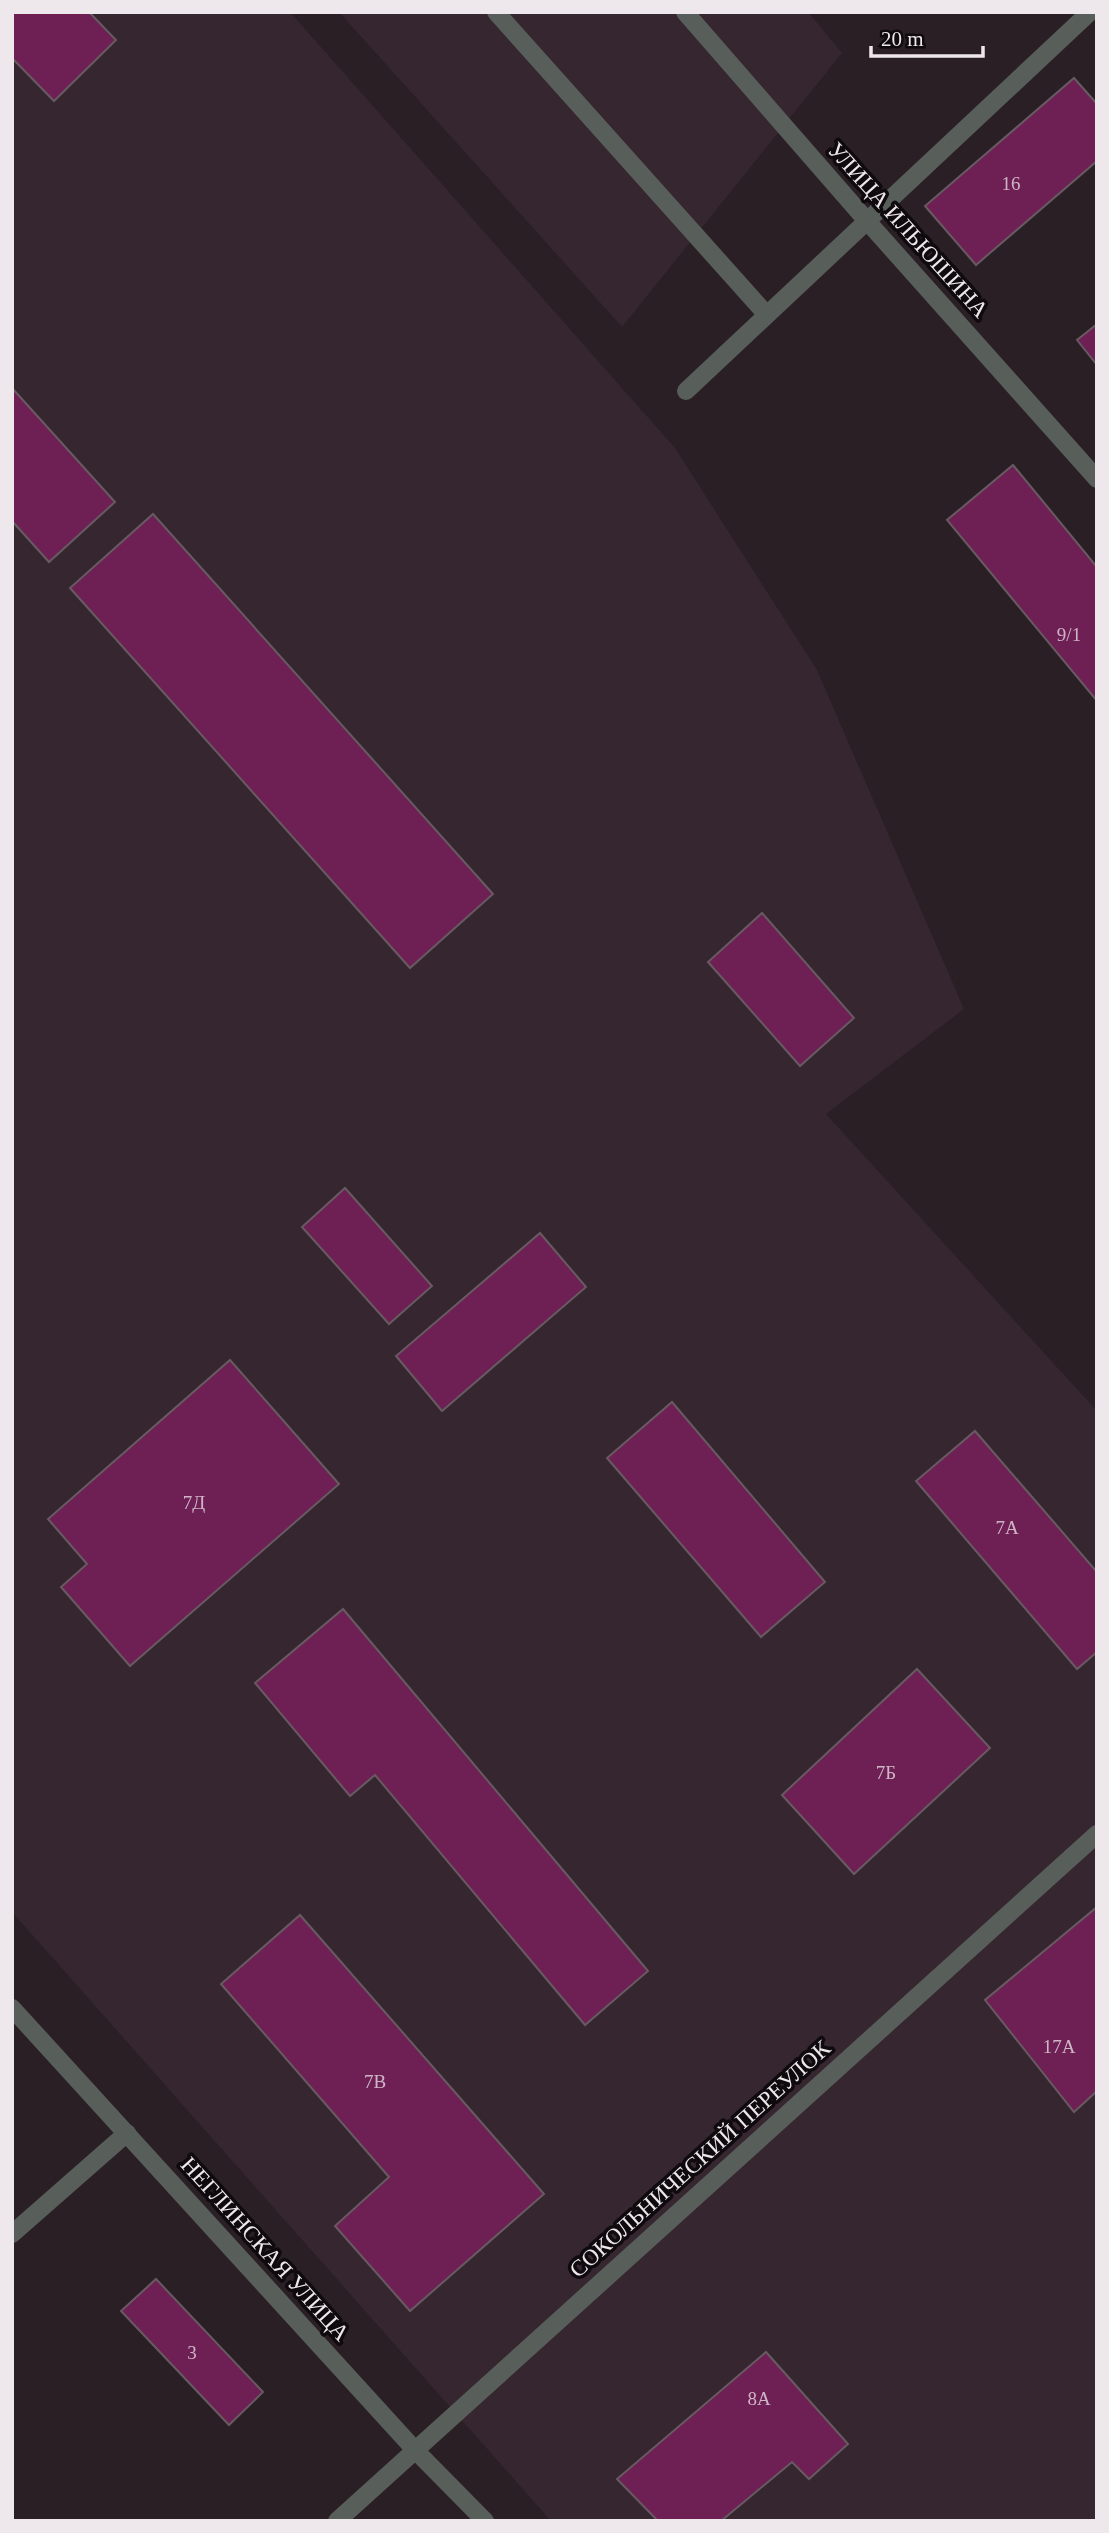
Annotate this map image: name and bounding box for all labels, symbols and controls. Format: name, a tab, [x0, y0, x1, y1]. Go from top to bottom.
scale bar	[871, 14, 983, 58]
text: 20 m	[881, 27, 924, 51]
street label: УЛИЦА ИЛЬЮШИНА	[823, 137, 993, 323]
house number: 16	[1002, 173, 1021, 194]
house number: 9/1	[1057, 624, 1081, 645]
house number: 7Д	[183, 1492, 205, 1513]
house number: 7А	[995, 1517, 1019, 1538]
house number: 7Б	[876, 1762, 896, 1783]
street label: СОКОЛЬНИЧЕСКИЙ ПЕРЕУЛОК	[565, 2035, 836, 2283]
house number: 17А	[1043, 2036, 1076, 2057]
house number: 7В	[364, 2071, 386, 2092]
street label: НЕГЛИНСКАЯ УЛИЦА	[176, 2152, 354, 2346]
house number: 3	[187, 2342, 197, 2363]
house number: 8А	[747, 2388, 771, 2409]

